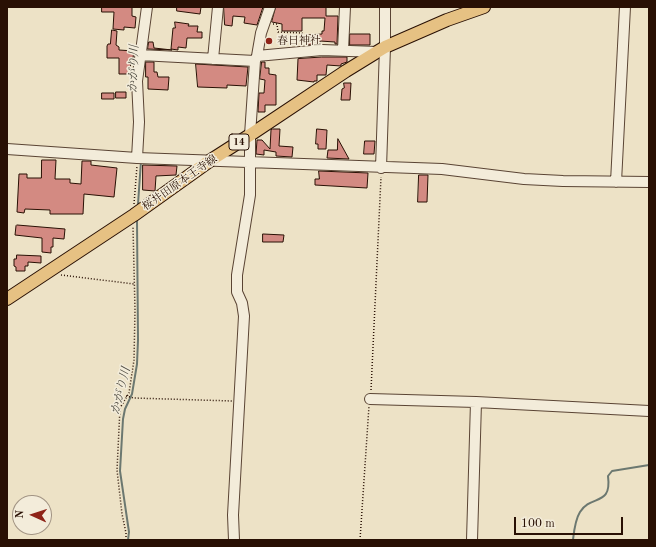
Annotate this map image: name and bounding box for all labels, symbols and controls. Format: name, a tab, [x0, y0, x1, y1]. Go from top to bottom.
place label: 春日神社	[277, 34, 321, 48]
marker: 春日神社	[264, 36, 274, 46]
water label: かがり川	[126, 45, 142, 93]
road number: 14	[229, 134, 249, 150]
street label: 桜井田原本王寺線	[140, 152, 220, 214]
water label: かがり川	[108, 366, 134, 416]
north arrow	[12, 495, 52, 535]
scale bar	[516, 509, 625, 535]
text: N	[15, 510, 26, 519]
text: 100 m	[521, 518, 555, 530]

